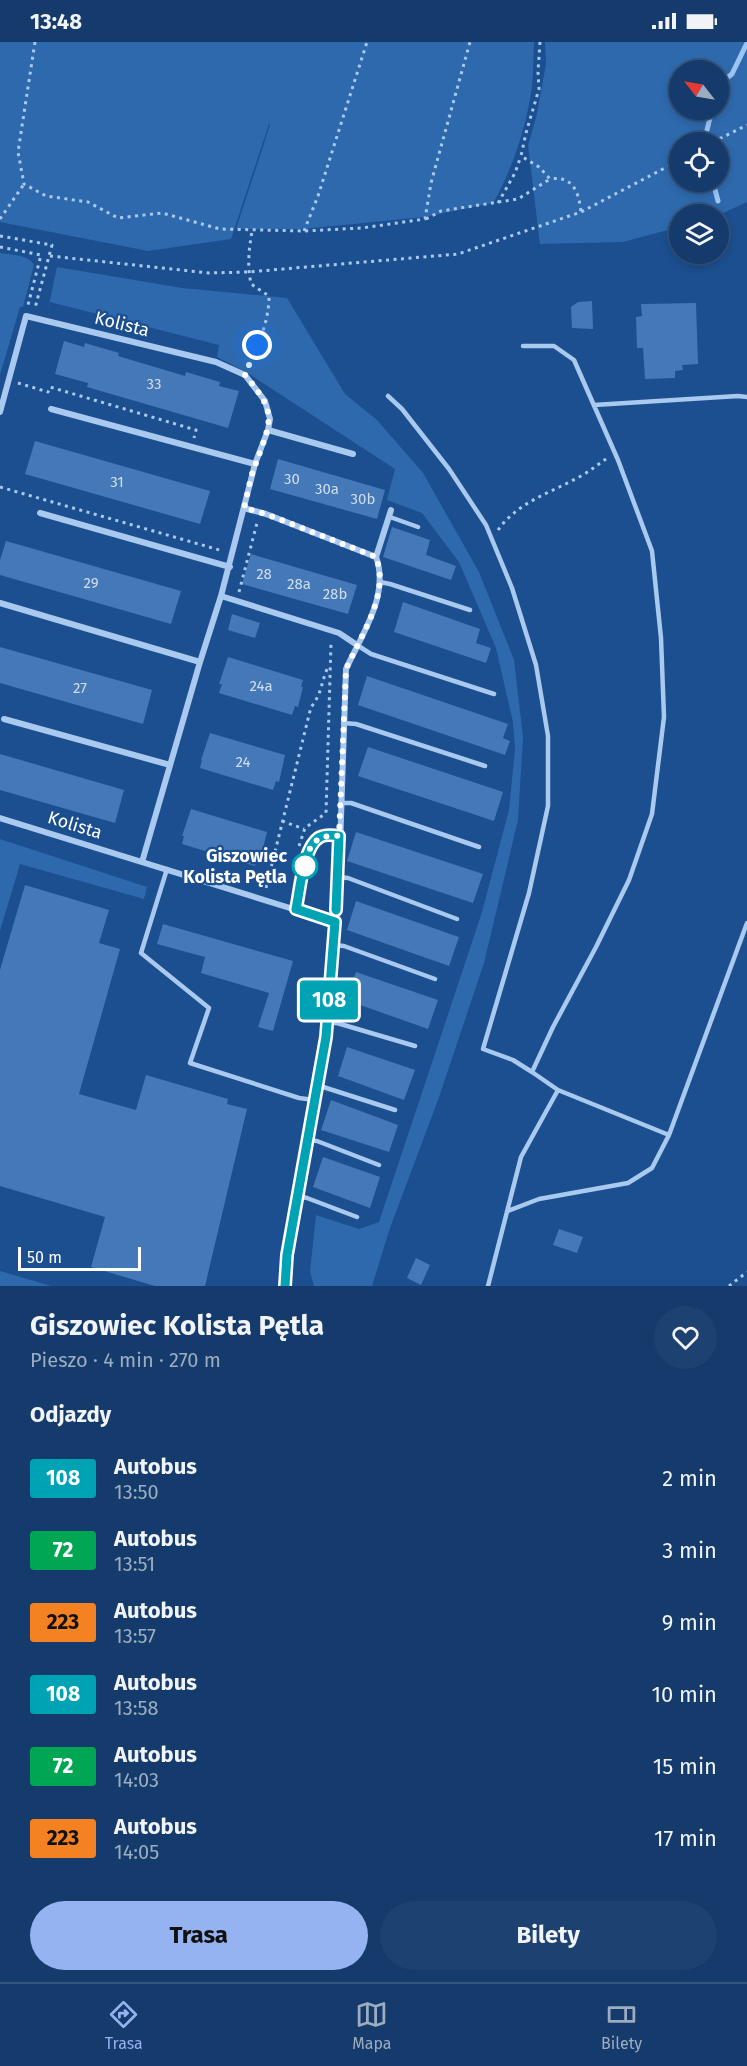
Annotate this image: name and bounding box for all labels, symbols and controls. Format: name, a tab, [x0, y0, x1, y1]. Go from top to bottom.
text: 13:48	[30, 8, 82, 35]
north arrow	[669, 60, 729, 120]
map controls	[669, 60, 729, 264]
button: locate	[669, 132, 729, 192]
button: layers	[669, 204, 729, 264]
street label: Kolista	[92, 307, 152, 341]
your location	[242, 330, 272, 360]
house number: 33	[147, 375, 161, 393]
house number: 30	[284, 470, 300, 488]
house number: 31	[110, 473, 124, 491]
house number: 30a	[315, 480, 339, 498]
house number: 30b	[351, 490, 375, 508]
house number: 28	[256, 565, 272, 583]
house number: 29	[83, 574, 99, 592]
house number: 28a	[287, 575, 311, 593]
house number: 28b	[323, 585, 347, 603]
house number: 24a	[249, 677, 273, 695]
house number: 27	[73, 679, 87, 697]
house number: 24	[235, 753, 251, 771]
street label: Kolista	[45, 806, 105, 844]
place label: Giszowiec Kolista Pętla	[183, 845, 287, 888]
marker: Giszowiec Kolista Pętla	[292, 853, 318, 879]
line badge: 108	[294, 980, 364, 1020]
text: 108	[312, 987, 346, 1013]
scale bar	[18, 1244, 141, 1272]
text: 50 m	[27, 1248, 62, 1267]
button: heart	[654, 1306, 717, 1369]
text: Giszowiec Kolista Pętla	[30, 1309, 324, 1342]
text: Pieszo · 4 min · 270 m	[30, 1348, 221, 1372]
text: Odjazdy	[30, 1401, 111, 1428]
text: Autobus	[114, 1453, 197, 1480]
text: 108	[46, 1465, 80, 1491]
text: 2 min	[662, 1465, 717, 1492]
text: 13:50	[114, 1480, 159, 1504]
text: Autobus	[114, 1525, 197, 1552]
text: 72	[53, 1537, 73, 1563]
text: 3 min	[662, 1537, 717, 1564]
text: 13:51	[114, 1552, 155, 1576]
text: Autobus	[114, 1597, 197, 1624]
text: 223	[47, 1609, 79, 1635]
text: 9 min	[662, 1609, 717, 1636]
text: 13:57	[114, 1624, 156, 1648]
text: Autobus	[114, 1669, 197, 1696]
text: 108	[46, 1681, 80, 1707]
text: 10 min	[651, 1681, 717, 1708]
text: 13:58	[114, 1696, 159, 1720]
text: Autobus	[114, 1741, 197, 1768]
text: 72	[53, 1753, 73, 1779]
text: 15 min	[653, 1753, 717, 1780]
text: 14:03	[114, 1768, 159, 1792]
text: Autobus	[114, 1813, 197, 1840]
text: 223	[47, 1825, 79, 1851]
text: 17 min	[654, 1825, 717, 1852]
text: 14:05	[114, 1840, 159, 1864]
button: Trasa	[30, 1901, 368, 1970]
button: Bilety	[380, 1901, 717, 1970]
tab: Trasa	[105, 1998, 143, 2053]
tab: Mapa	[352, 1998, 392, 2053]
tab: Bilety	[601, 1998, 642, 2053]

